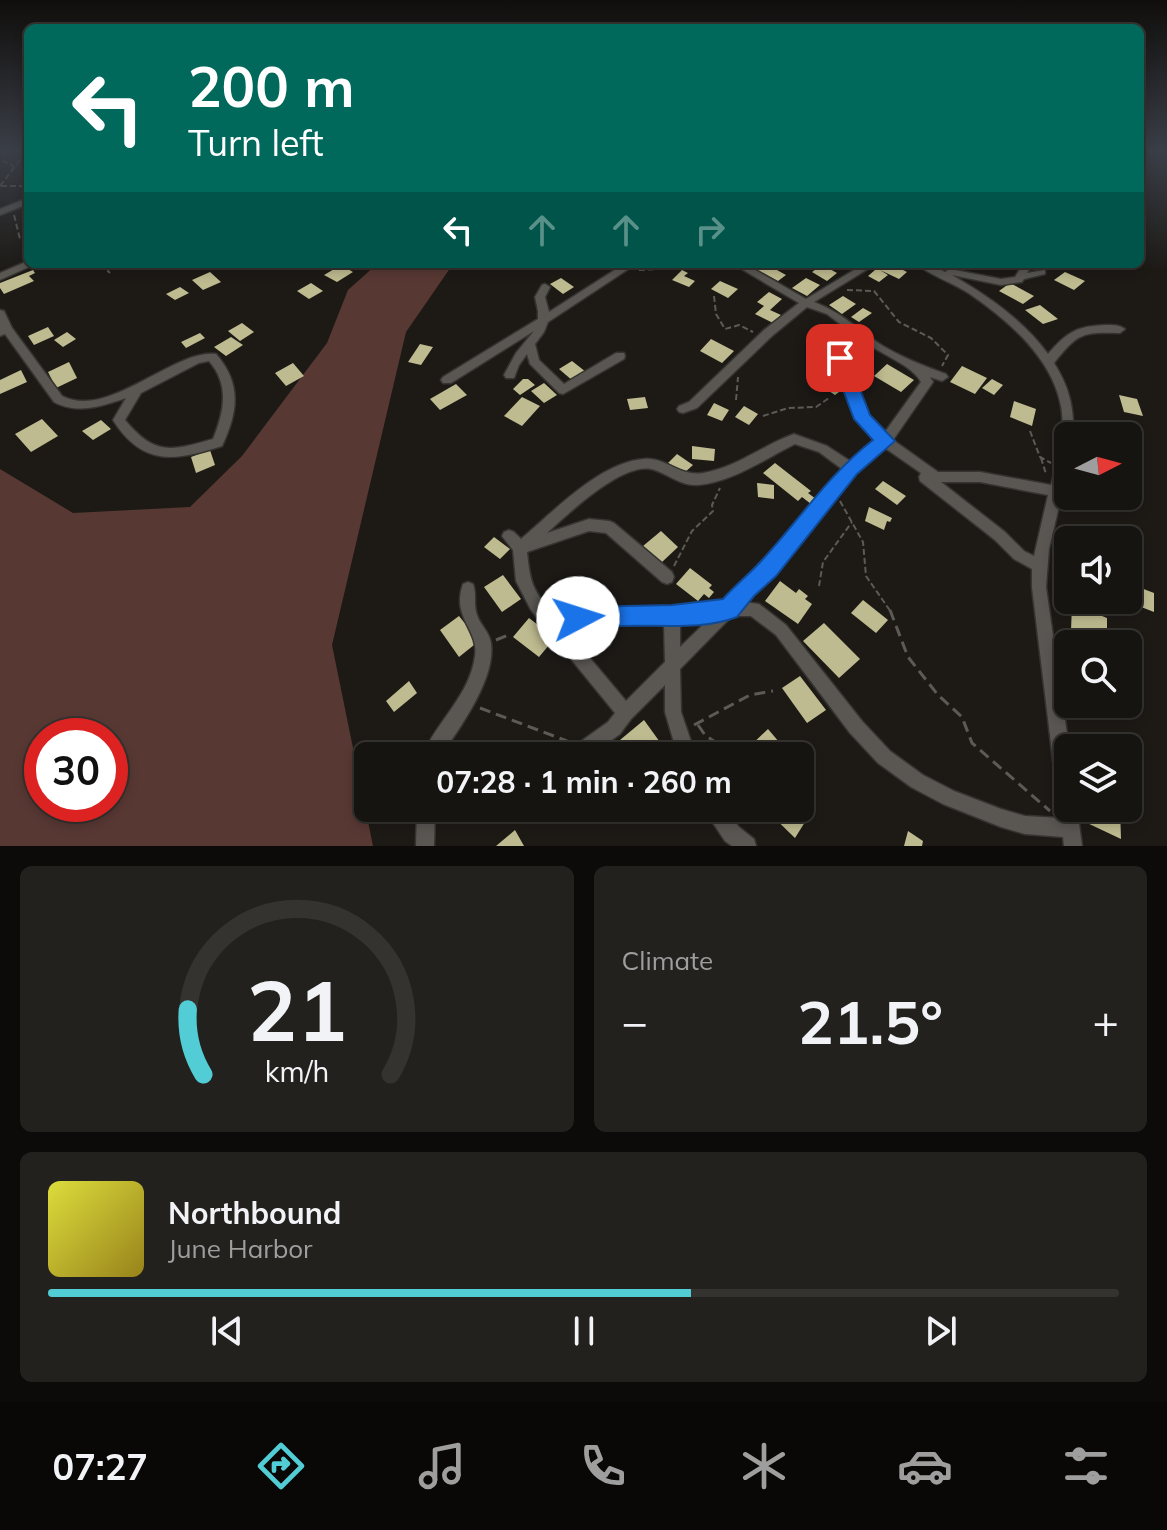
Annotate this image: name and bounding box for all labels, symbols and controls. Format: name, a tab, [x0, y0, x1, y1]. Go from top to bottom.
text: 200 m	[188, 51, 355, 121]
icon: left	[56, 56, 160, 160]
text: Turn left	[188, 120, 324, 165]
icon: left	[436, 208, 480, 252]
icon: ahead	[520, 208, 564, 252]
icon: ahead	[604, 208, 648, 252]
icon: right	[688, 208, 732, 252]
pin	[806, 324, 874, 392]
icon: arrive	[818, 336, 862, 380]
north arrow	[1054, 422, 1142, 510]
map controls	[1054, 422, 1142, 822]
button: sound	[1054, 526, 1142, 614]
position arrow	[536, 576, 620, 660]
button: search	[1054, 630, 1142, 718]
speed limit sign: 30	[24, 718, 128, 822]
button: layers	[1054, 734, 1142, 822]
text: 07:28 · 1 min · 260 m	[436, 763, 732, 801]
text: Climate	[622, 944, 713, 977]
text: 21	[247, 957, 347, 1062]
text: 21.5°	[797, 984, 943, 1059]
text: −	[622, 994, 648, 1049]
text: +	[1093, 994, 1119, 1049]
text: km/h	[264, 1053, 329, 1089]
text: Northbound	[168, 1194, 341, 1232]
text: June Harbor	[168, 1232, 313, 1265]
icon: previous	[205, 1309, 249, 1353]
icon: pause	[562, 1309, 606, 1353]
icon: next	[919, 1309, 963, 1353]
icon: directions	[253, 1438, 309, 1494]
icon: music	[414, 1438, 470, 1494]
icon: phone	[575, 1438, 631, 1494]
icon: climate	[736, 1438, 792, 1494]
icon: car	[897, 1438, 953, 1494]
icon: filters	[1058, 1438, 1114, 1494]
text: 07:27	[53, 1444, 148, 1489]

